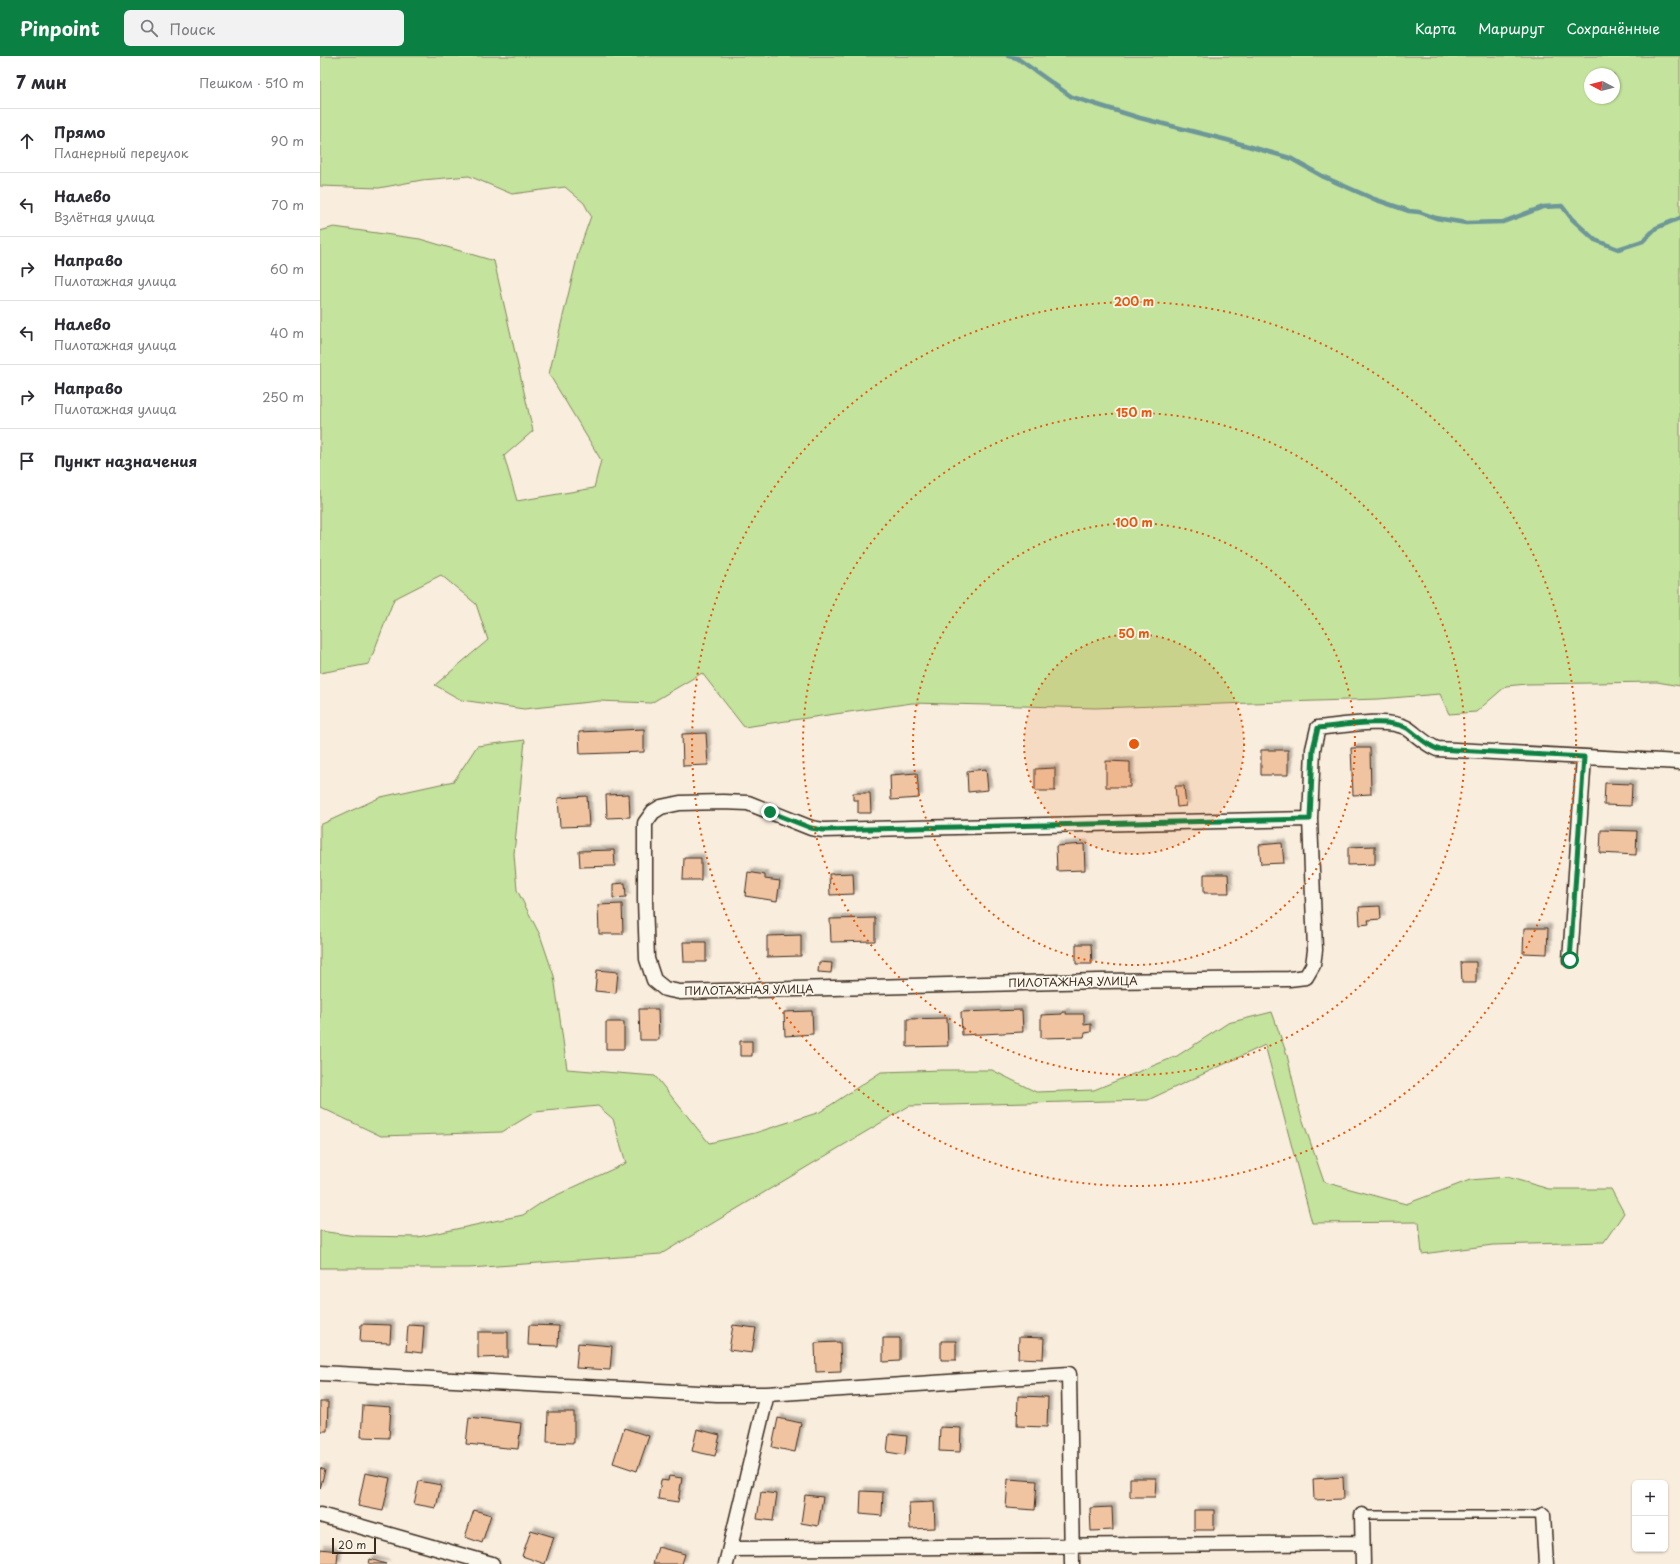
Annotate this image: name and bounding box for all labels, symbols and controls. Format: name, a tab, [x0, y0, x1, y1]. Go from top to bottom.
search box	[124, 10, 404, 46]
text: Pinpoint	[20, 14, 100, 42]
icon: search	[138, 17, 160, 39]
text: Поиск	[170, 17, 215, 40]
text: Карта	[1415, 18, 1456, 39]
text: Маршрут	[1478, 18, 1544, 39]
text: Сохранённые	[1566, 18, 1660, 39]
north arrow	[1584, 68, 1620, 104]
text: 7 мин	[16, 69, 67, 95]
text: Пешком · 510 m	[199, 73, 304, 92]
text: Прямо	[54, 120, 105, 143]
icon: ahead	[16, 130, 38, 152]
text: 90 m	[271, 131, 304, 150]
text: Планерный переулок	[54, 143, 188, 162]
text: Налево	[54, 184, 111, 207]
icon: left	[16, 194, 38, 216]
text: 70 m	[271, 195, 304, 214]
text: Взлётная улица	[54, 207, 155, 226]
text: Направо	[54, 248, 123, 271]
icon: right	[16, 258, 38, 280]
text: 60 m	[270, 259, 304, 278]
text: Пилотажная улица	[54, 271, 176, 290]
text: 200 m	[1114, 292, 1154, 310]
text: Налево	[54, 312, 111, 335]
icon: left	[16, 322, 38, 344]
text: 40 m	[270, 323, 304, 342]
text: Пилотажная улица	[54, 335, 176, 354]
text: Направо	[54, 376, 123, 399]
icon: right	[16, 386, 38, 408]
text: 250 m	[262, 387, 304, 406]
text: Пилотажная улица	[54, 399, 176, 418]
text: 150 m	[1116, 403, 1152, 421]
text: Пункт назначения	[54, 449, 197, 472]
icon: arrive	[16, 450, 38, 472]
text: 100 m	[1115, 513, 1153, 531]
text: 50 m	[1118, 624, 1150, 642]
centre of rings	[1127, 737, 1141, 751]
route end	[761, 803, 779, 821]
route start	[1561, 951, 1579, 969]
street label: ПИЛОТАЖНАЯ УЛИЦА	[1008, 972, 1138, 991]
street label: ПИЛОТАЖНАЯ УЛИЦА	[684, 980, 814, 999]
map controls	[1632, 1480, 1668, 1552]
button: +	[1632, 1480, 1668, 1516]
button: −	[1632, 1516, 1668, 1552]
scale bar	[332, 1536, 376, 1555]
text: 20 m	[338, 1536, 366, 1553]

